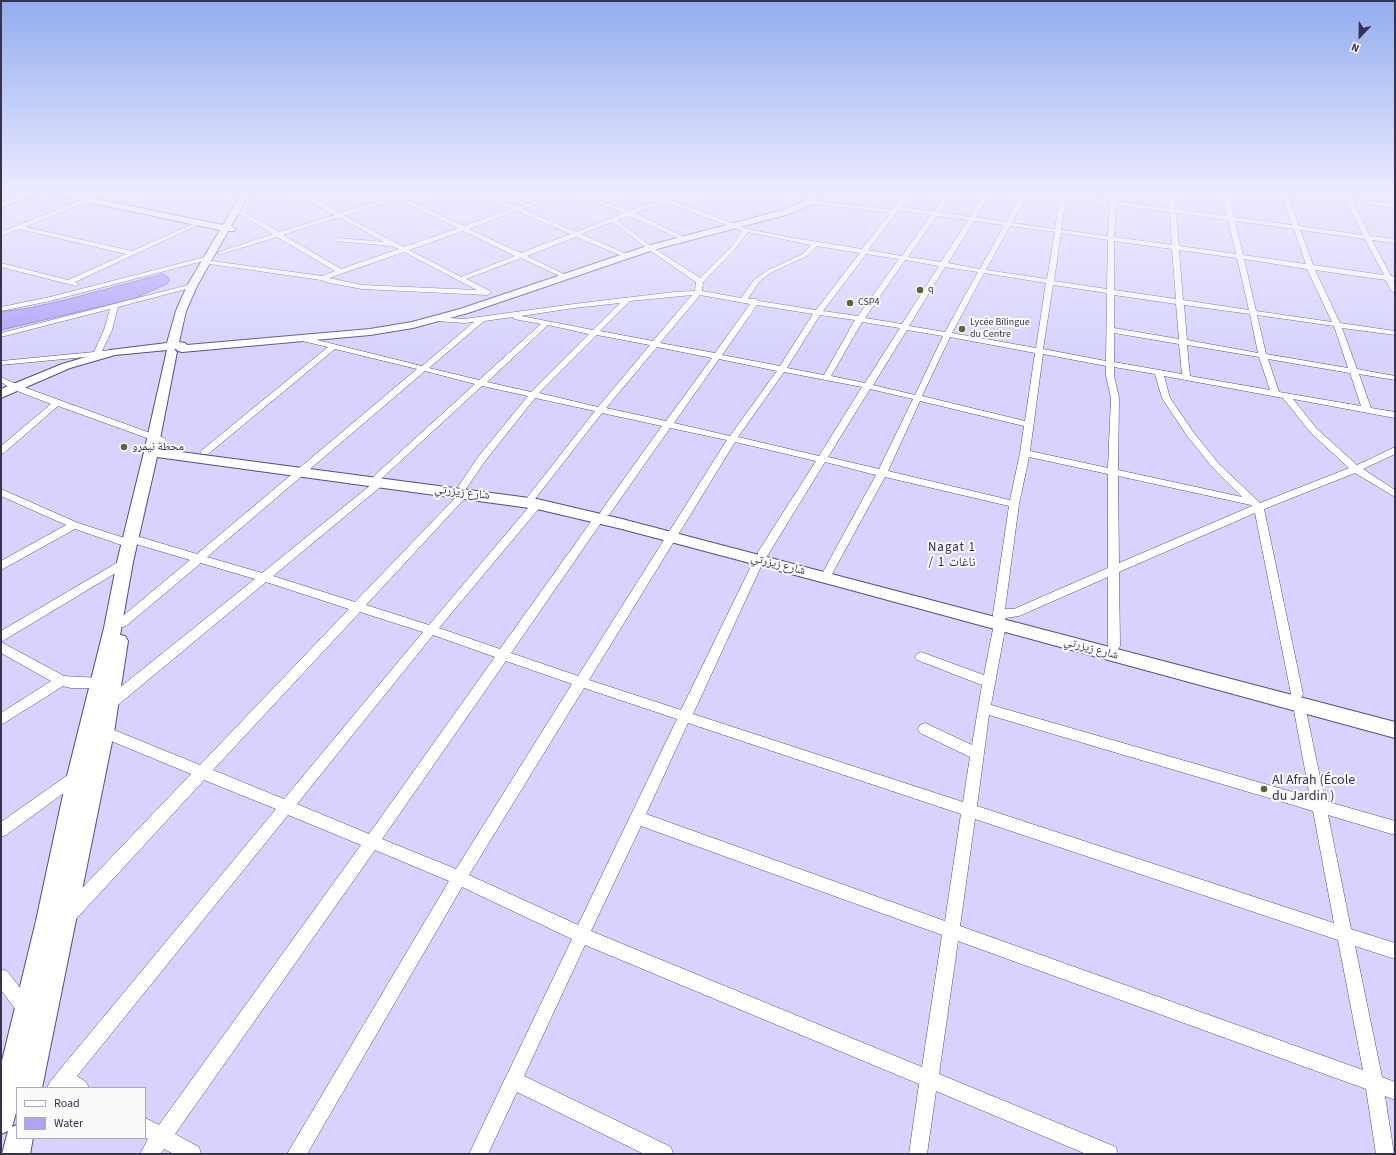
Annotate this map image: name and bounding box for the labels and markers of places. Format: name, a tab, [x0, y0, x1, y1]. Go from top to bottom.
place label: q	[928, 284, 934, 296]
marker: q	[915, 285, 925, 295]
place label: CSP4	[858, 297, 879, 309]
marker: CSP4	[845, 298, 855, 308]
place label: Lycée Bilingue du Centre	[970, 317, 1030, 340]
marker: Lycée Bilingue du Centre	[957, 324, 967, 334]
place label: محطة نيمرو	[132, 440, 184, 454]
marker: محطة نيمرو	[119, 442, 129, 452]
place label: Al Afrah (École du Jardin )	[1272, 773, 1355, 806]
marker: Al Afrah (École du Jardin )	[1259, 784, 1269, 794]

